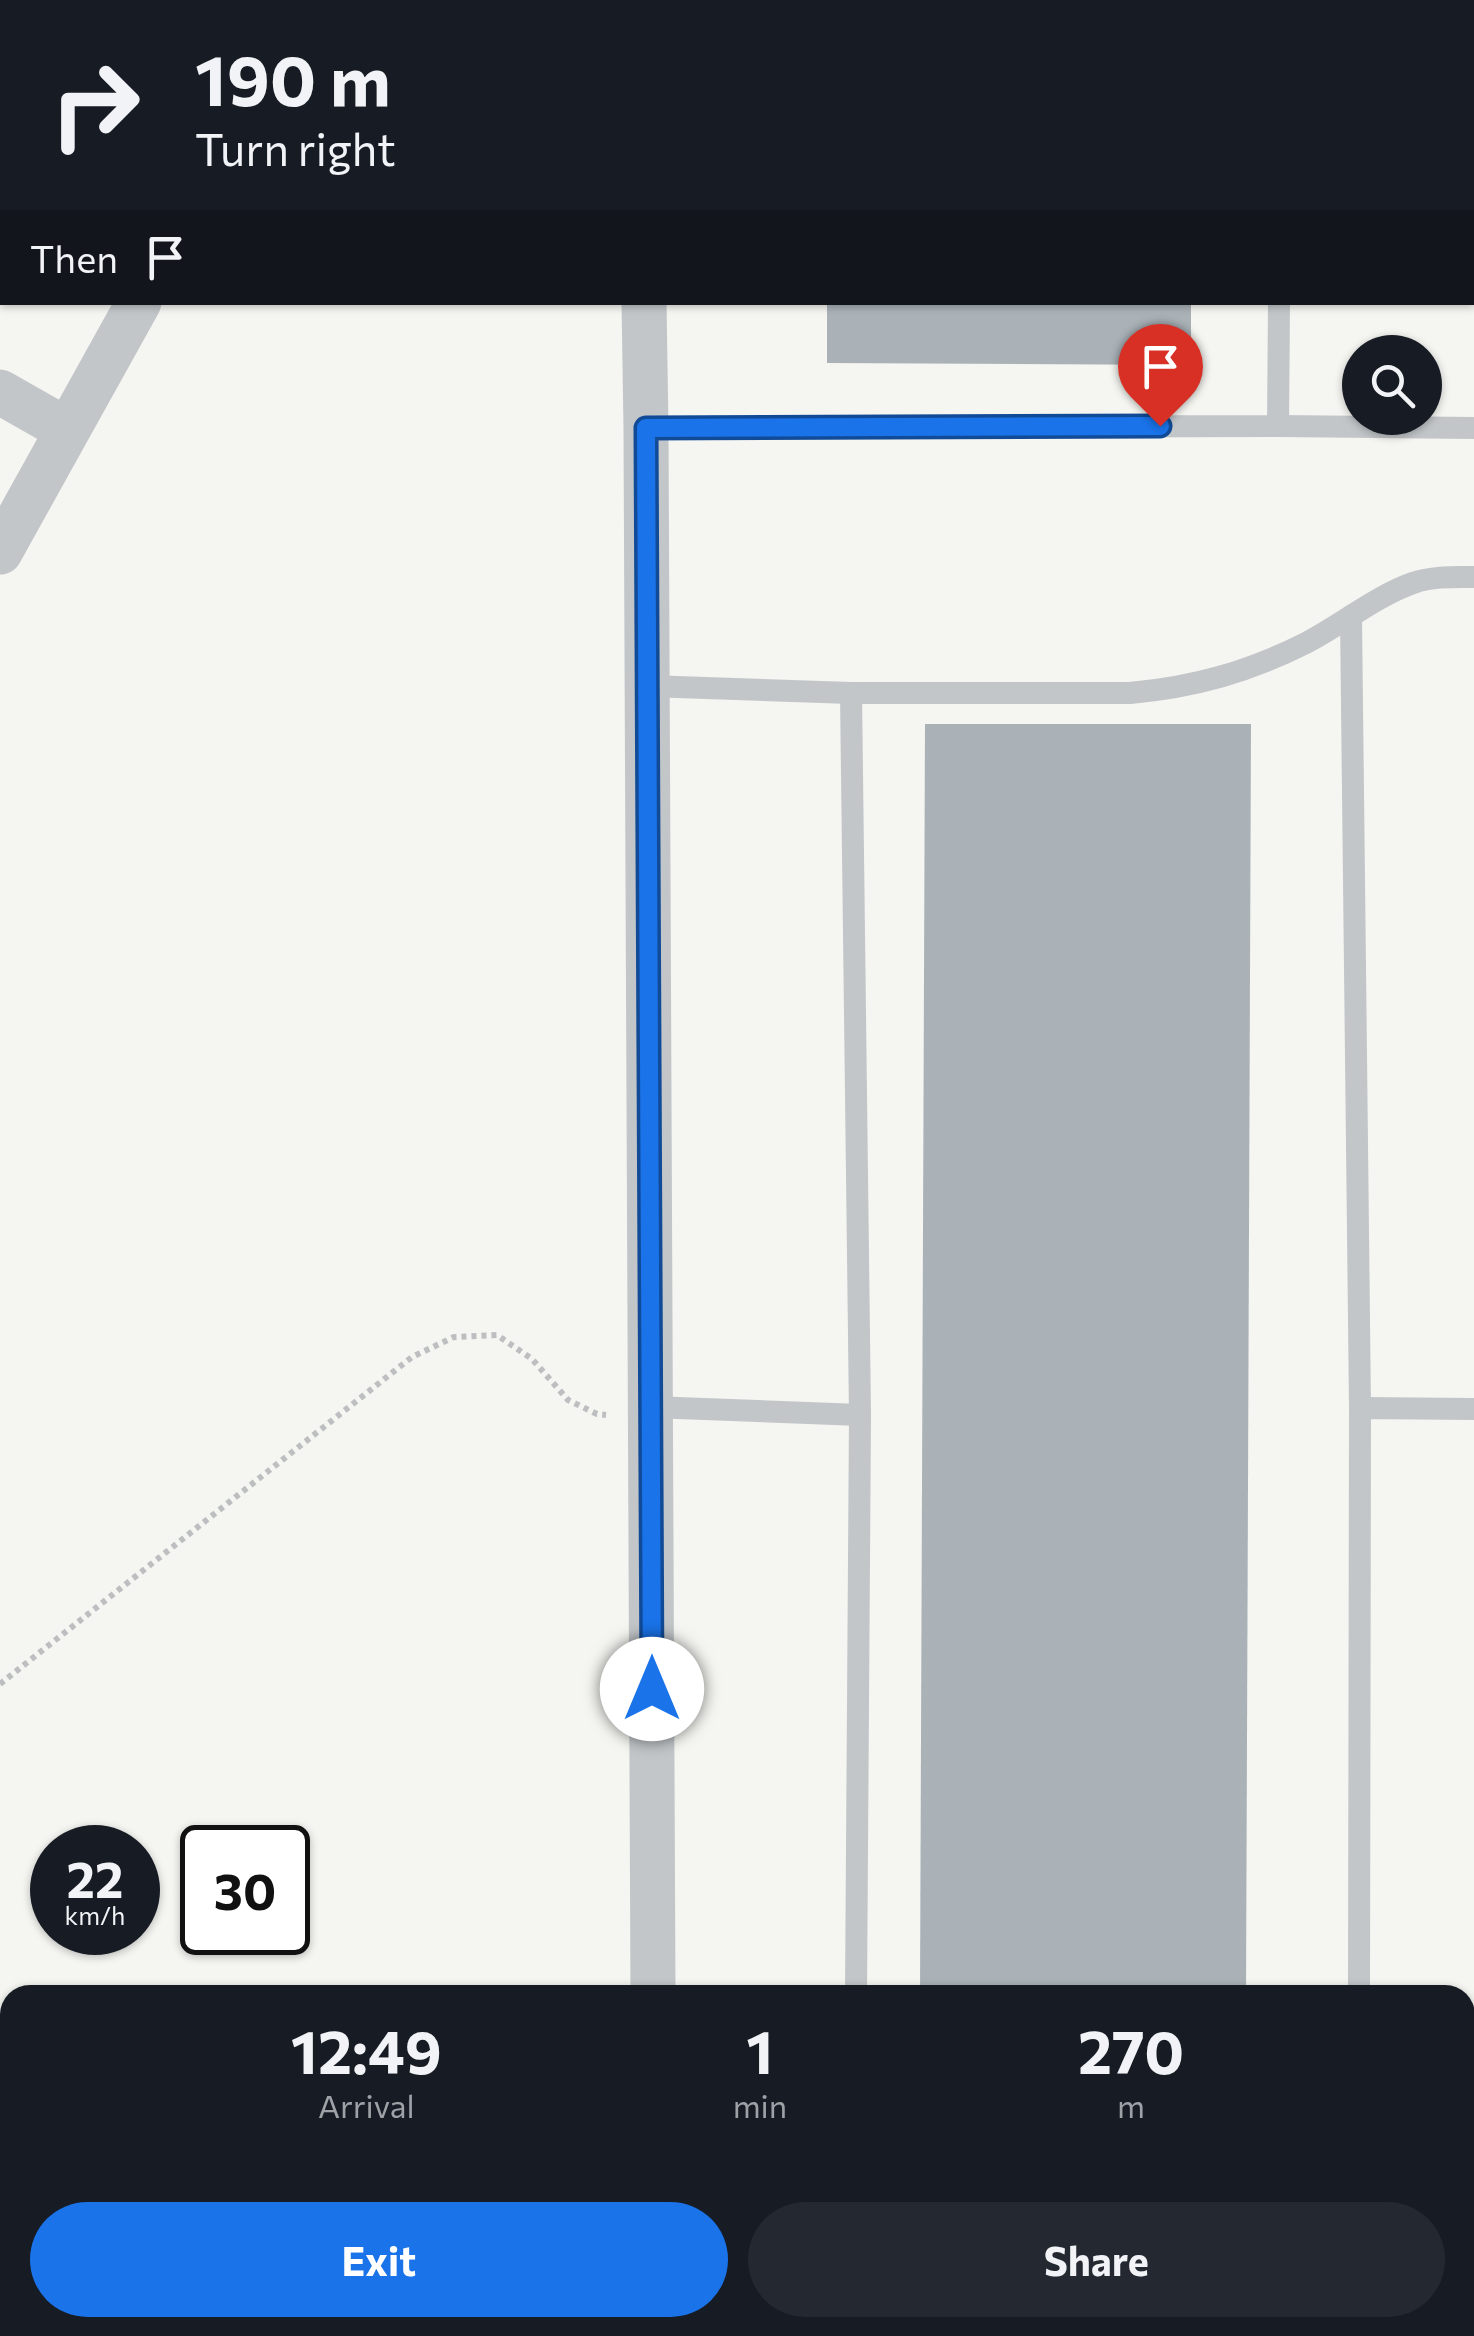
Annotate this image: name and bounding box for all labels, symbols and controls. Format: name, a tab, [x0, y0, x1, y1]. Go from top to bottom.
text: 190 m	[195, 35, 391, 120]
icon: right	[30, 40, 160, 170]
text: Turn right	[195, 120, 396, 175]
icon: arrive	[138, 230, 193, 285]
text: Then	[30, 234, 118, 281]
pin	[1118, 324, 1203, 427]
map controls	[1342, 335, 1442, 435]
button: search	[1342, 335, 1442, 435]
icon: arrive	[1133, 339, 1188, 394]
position arrow	[600, 1637, 704, 1741]
speed limit sign: 30	[180, 1825, 310, 1955]
text: 22	[67, 1847, 123, 1908]
text: km/h	[65, 1900, 125, 1930]
text: 12:49	[291, 2013, 442, 2086]
text: 1	[746, 2013, 773, 2086]
text: 270	[1078, 2013, 1184, 2086]
text: Arrival	[318, 2085, 415, 2125]
text: min	[733, 2085, 787, 2125]
text: m	[1117, 2085, 1145, 2125]
button: Exit	[30, 2202, 728, 2317]
button: Share	[748, 2202, 1445, 2317]

